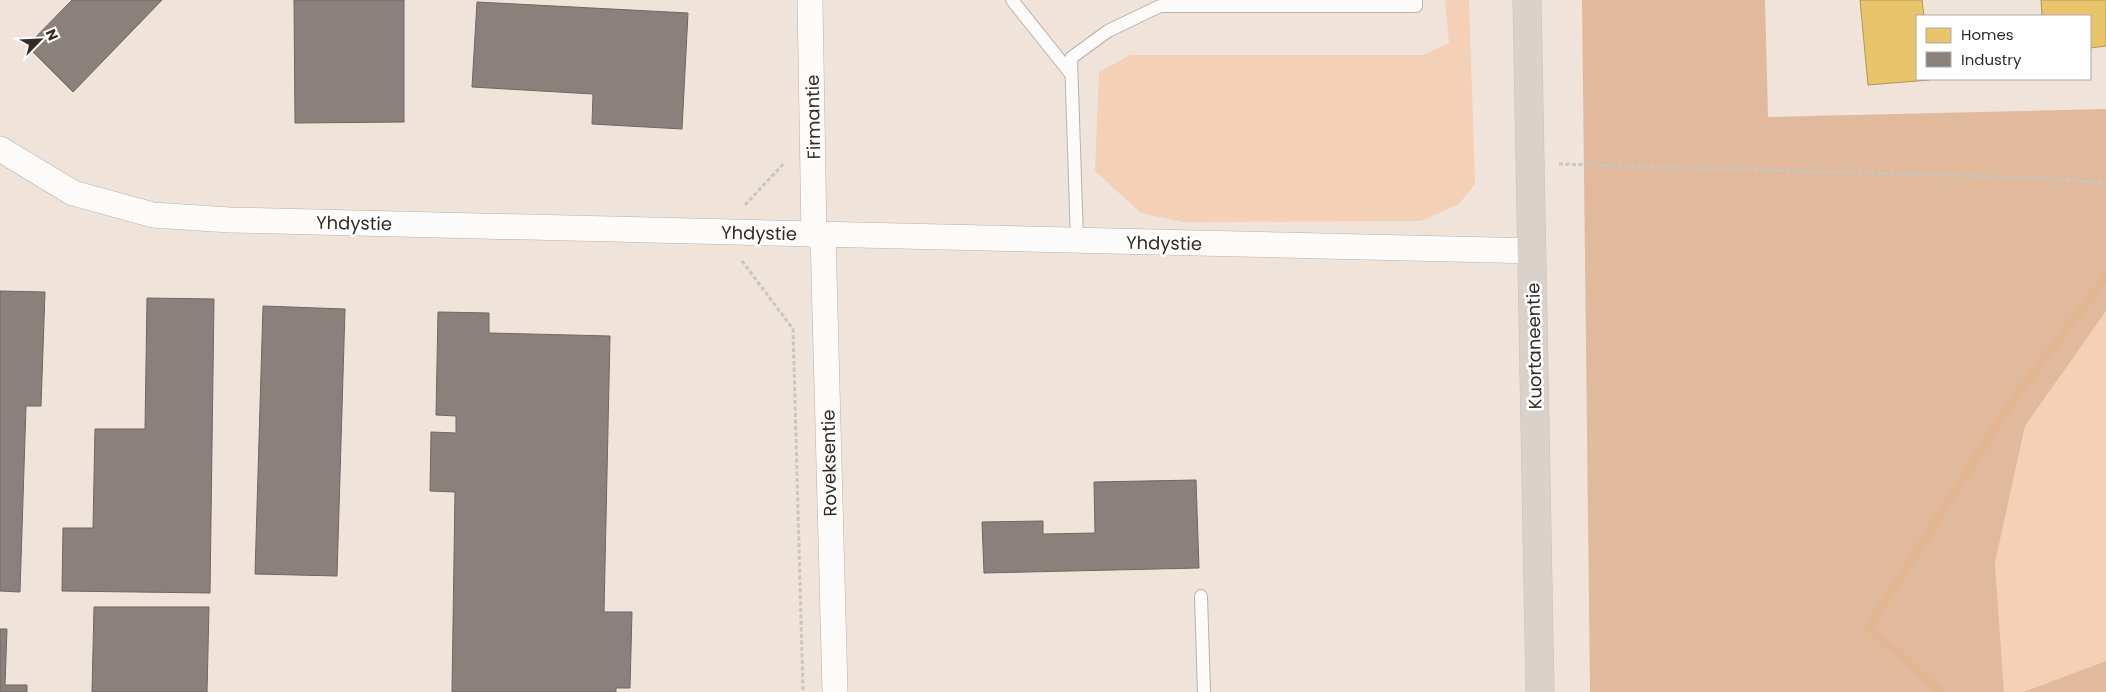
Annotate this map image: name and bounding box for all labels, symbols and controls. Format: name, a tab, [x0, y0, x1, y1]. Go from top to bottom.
north arrow	[15, 15, 65, 65]
legend	[1916, 15, 2091, 80]
text: Homes	[1961, 24, 2014, 45]
text: N	[41, 26, 63, 44]
text: Industry	[1961, 49, 2022, 70]
street label: Firmantie	[800, 74, 826, 160]
street label: Yhdystie	[316, 210, 392, 236]
street label: Yhdystie	[721, 220, 797, 246]
street label: Yhdystie	[1126, 230, 1202, 256]
street label: Kuortaneentie	[1520, 282, 1548, 410]
street label: Roveksentie	[816, 409, 842, 517]

